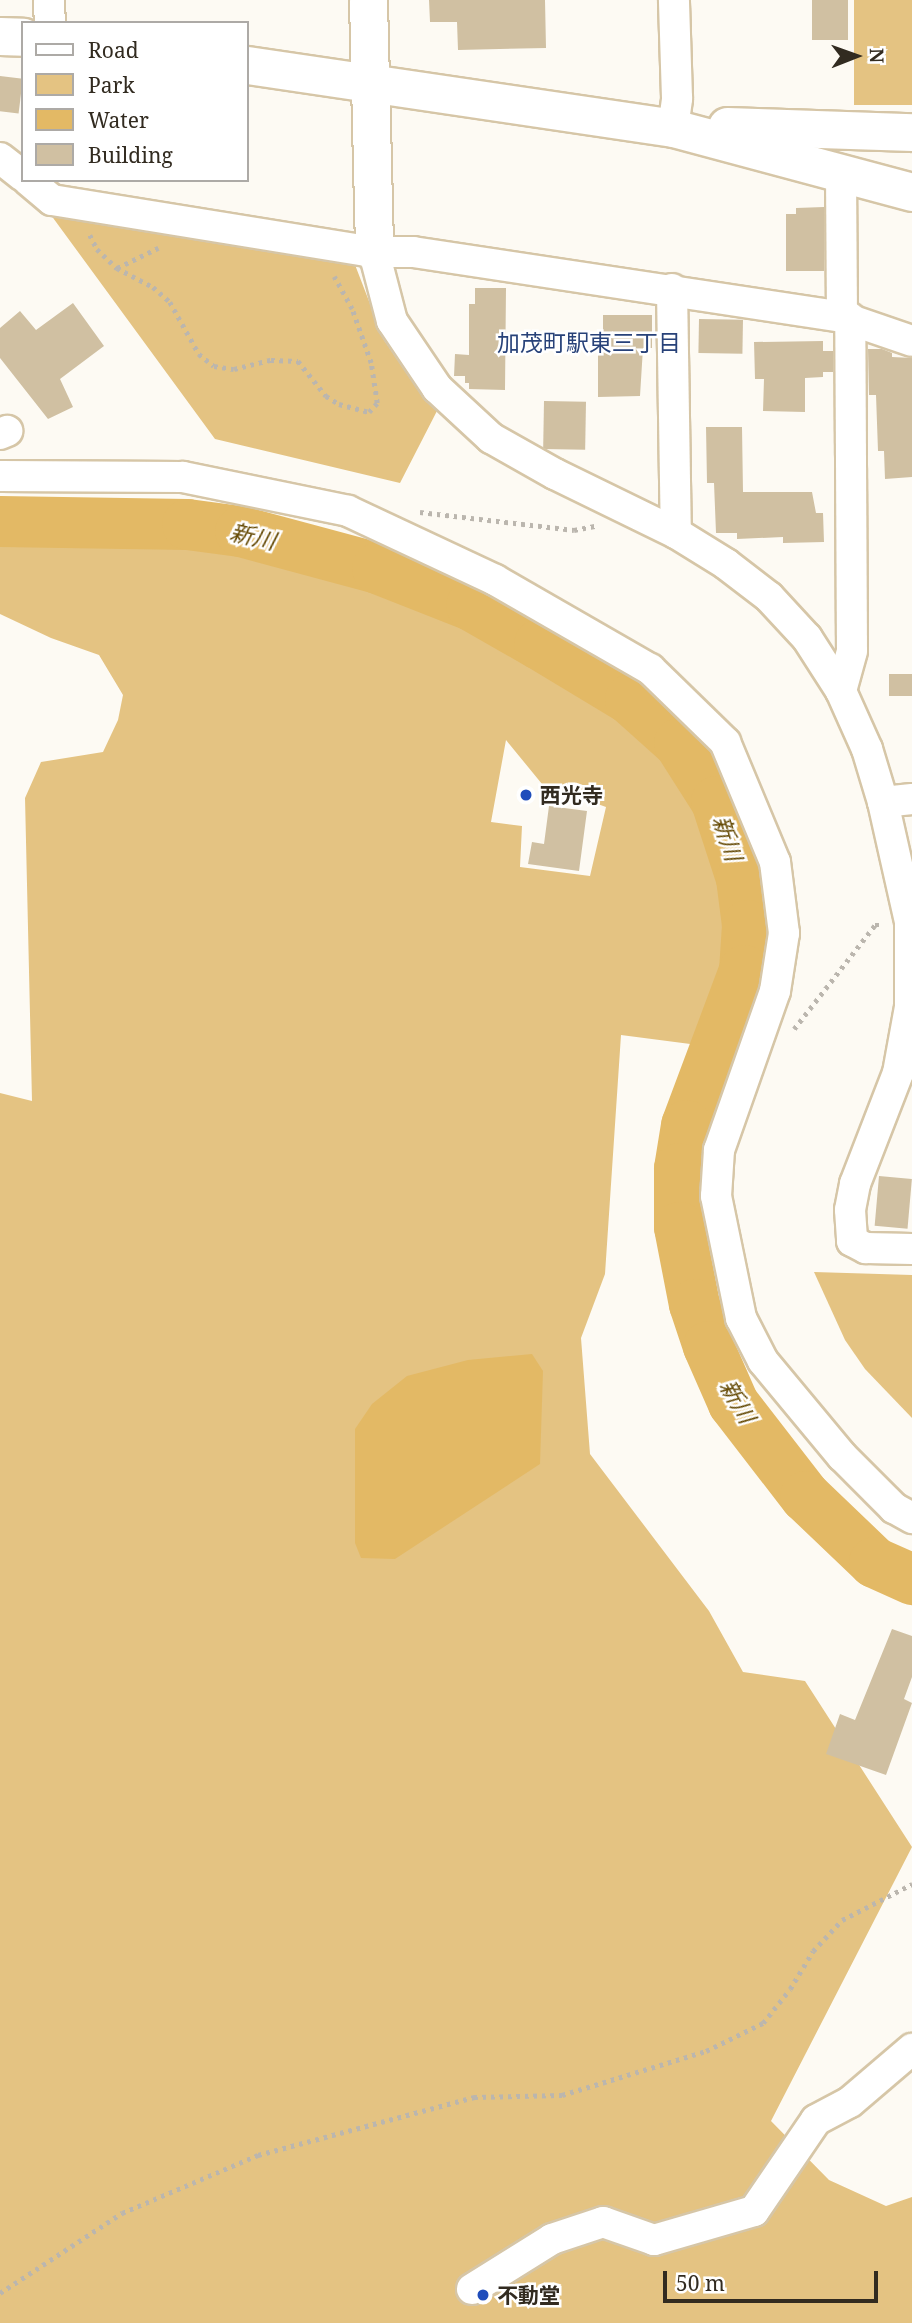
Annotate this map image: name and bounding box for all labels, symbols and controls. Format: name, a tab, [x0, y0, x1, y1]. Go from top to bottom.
legend	[21, 21, 248, 182]
north arrow	[821, 21, 891, 91]
text: Road	[88, 36, 139, 64]
text: N	[864, 48, 890, 63]
text: Park	[88, 71, 135, 99]
text: Water	[88, 106, 149, 134]
text: Building	[88, 141, 173, 169]
district label: 加茂町駅東三丁目	[497, 328, 681, 356]
water label: 新川	[227, 517, 279, 555]
place label: 西光寺	[540, 782, 603, 808]
marker: 西光寺	[518, 787, 534, 803]
water label: 新川	[708, 812, 748, 864]
water label: 新川	[715, 1374, 761, 1428]
scale bar	[667, 2256, 882, 2300]
text: 50 m	[676, 2269, 725, 2297]
place label: 不動堂	[497, 2282, 560, 2308]
marker: 不動堂	[475, 2287, 491, 2303]

